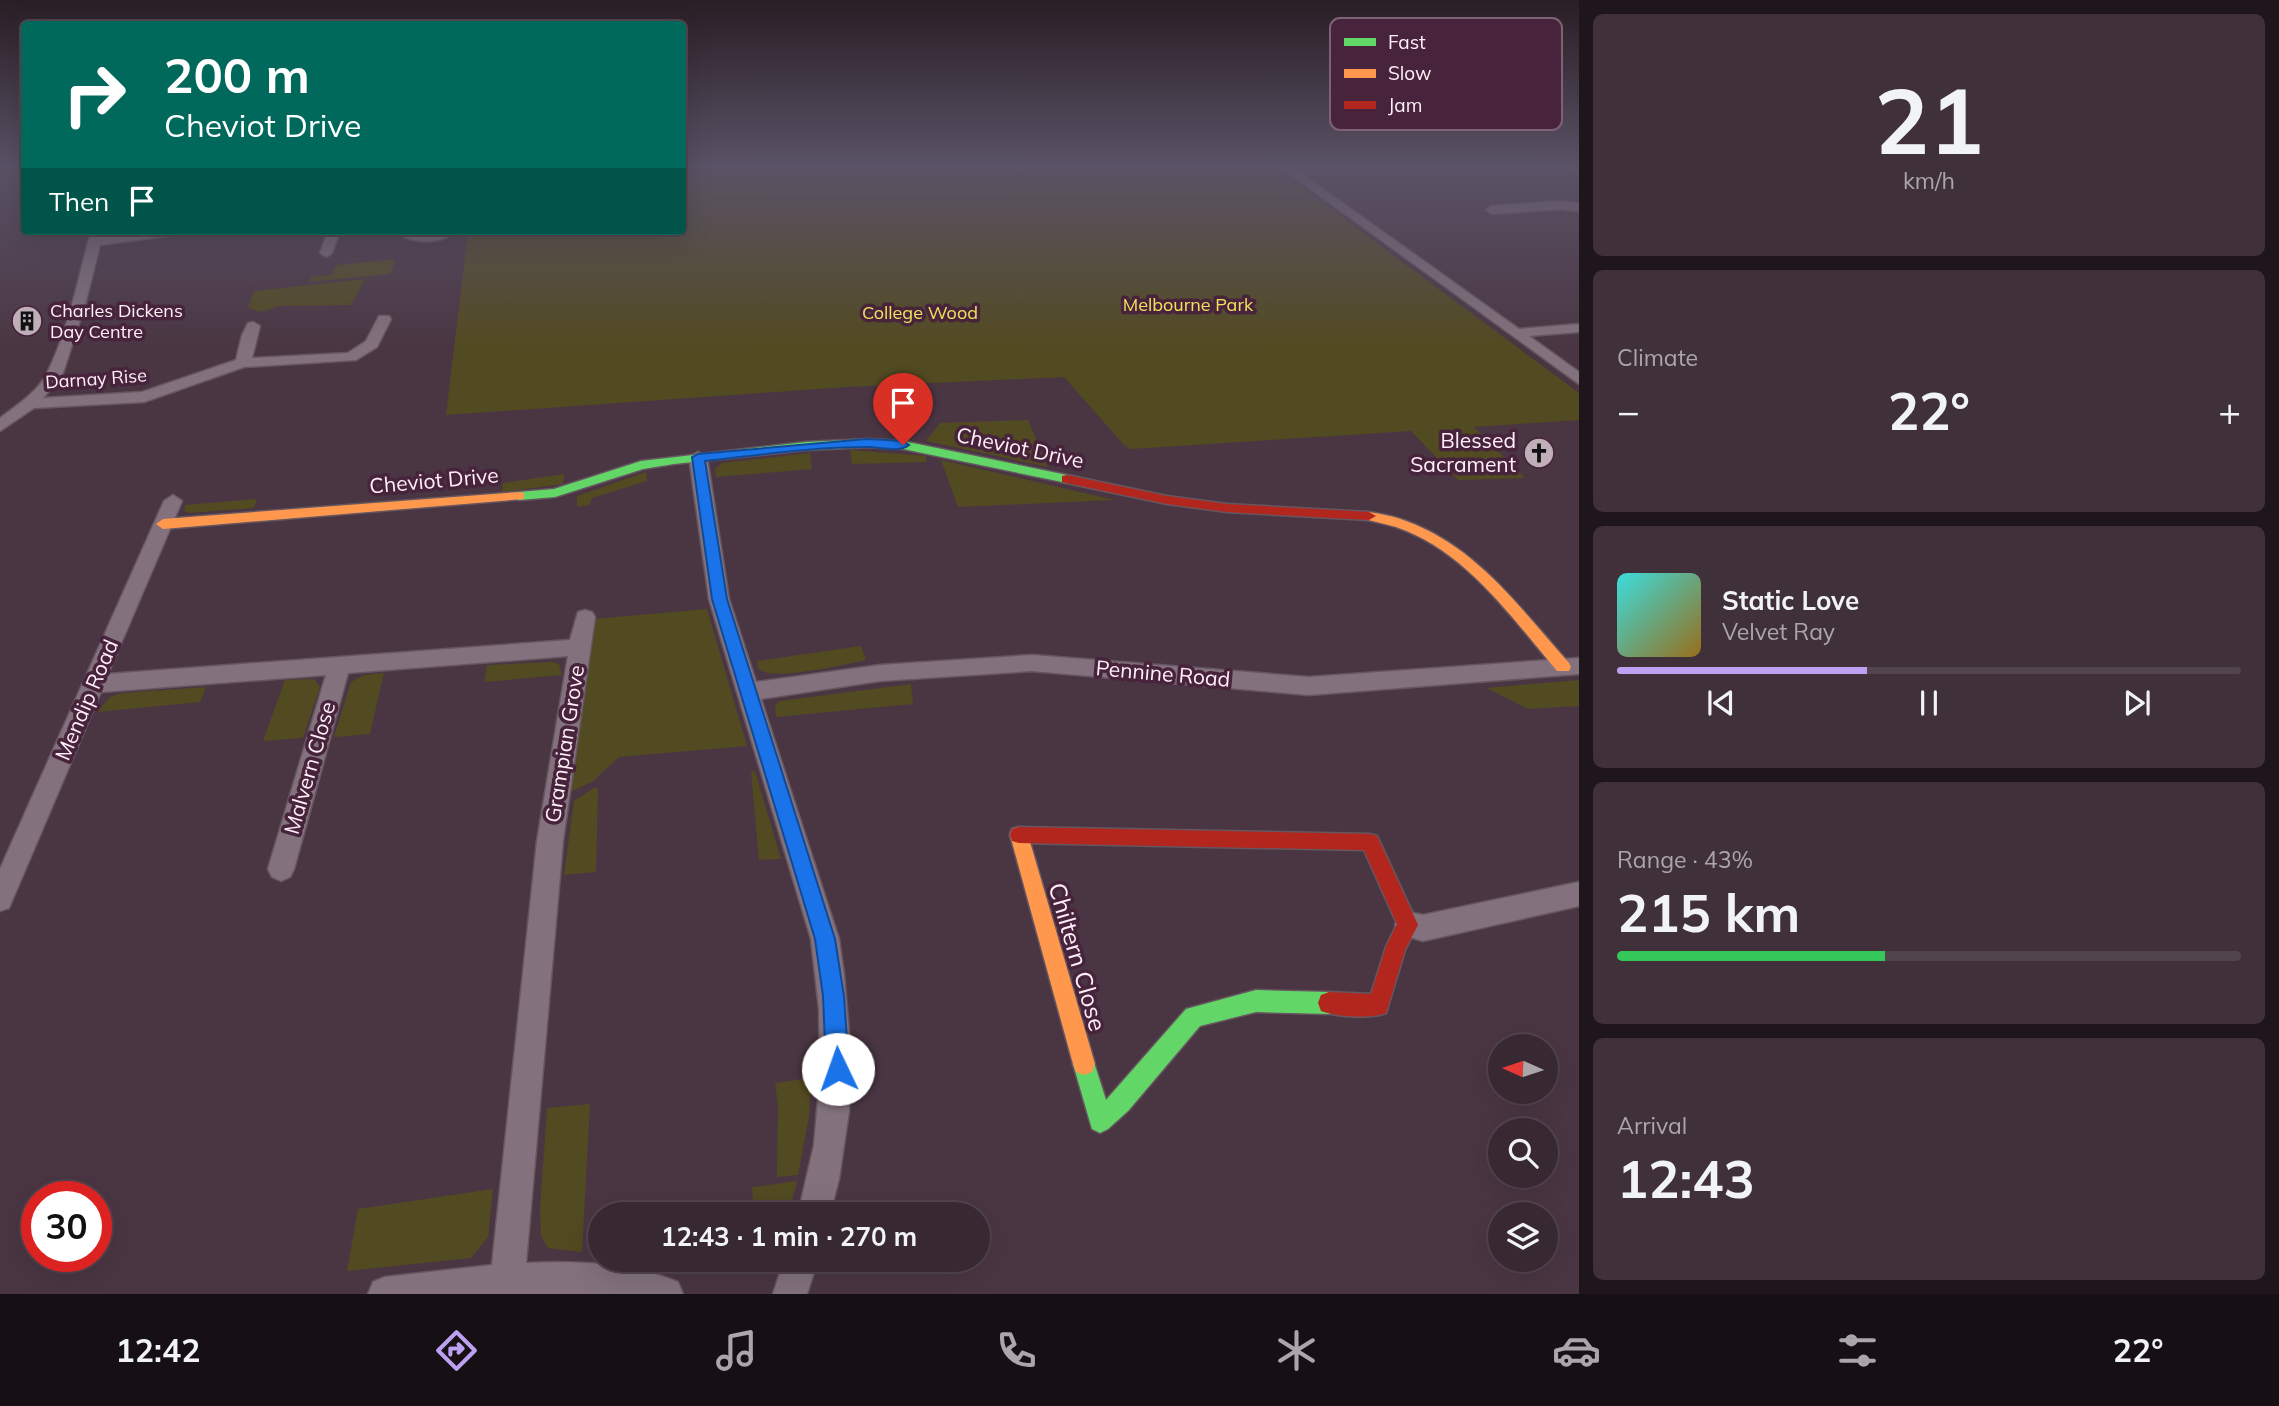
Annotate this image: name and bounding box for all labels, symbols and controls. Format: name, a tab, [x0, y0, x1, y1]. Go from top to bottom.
legend	[1330, 18, 1562, 130]
text: Fast	[1388, 30, 1426, 54]
text: 200 m	[164, 44, 310, 105]
icon: right	[49, 49, 140, 140]
text: Slow	[1388, 61, 1432, 85]
text: 21	[1874, 63, 1984, 177]
text: Jam	[1388, 93, 1422, 117]
text: Cheviot Drive	[164, 105, 361, 145]
text: km/h	[1903, 166, 1955, 195]
icon: arrive	[123, 182, 161, 220]
text: Then	[49, 185, 109, 218]
park label: Melbourne Park	[1123, 293, 1254, 316]
place label: Charles Dickens Day Centre	[50, 299, 183, 343]
park label: College Wood	[862, 301, 978, 324]
building icon: Charles Dickens Day Centre	[10, 304, 44, 338]
text: Climate	[1617, 343, 1698, 372]
street label: Darnay Rise	[44, 363, 148, 394]
pin	[873, 373, 933, 445]
text: 22°	[1888, 378, 1970, 443]
icon: arrive	[884, 384, 922, 422]
text: −	[1617, 387, 1640, 435]
text: +	[2218, 387, 2241, 435]
street label: Cheviot Drive	[954, 421, 1086, 473]
place label: Blessed Sacrament	[1410, 427, 1516, 477]
church icon: Blessed Sacrament	[1522, 436, 1556, 470]
street label: Cheviot Drive	[368, 461, 500, 499]
text: Static Love	[1722, 584, 1859, 617]
text: Velvet Ray	[1722, 617, 1835, 646]
street label: Mendip Road	[49, 635, 123, 764]
street label: Pennine Road	[1095, 654, 1231, 692]
street label: Grampian Grove	[539, 663, 589, 824]
icon: previous	[1702, 684, 1740, 722]
icon: pause	[1910, 684, 1948, 722]
icon: next	[2118, 684, 2156, 722]
street label: Malvern Close	[278, 698, 340, 837]
text: Range · 43%	[1617, 845, 1753, 874]
street label: Chiltern Close	[1042, 879, 1113, 1034]
text: 215 km	[1617, 880, 1800, 945]
position arrow	[801, 1032, 875, 1106]
north arrow	[1488, 1034, 1558, 1104]
map controls	[1488, 1034, 1558, 1272]
text: Arrival	[1617, 1111, 1687, 1140]
button: search	[1488, 1118, 1558, 1188]
text: 12:43	[1617, 1146, 1755, 1211]
speed limit sign: 30	[21, 1181, 112, 1272]
button: layers	[1488, 1202, 1558, 1272]
text: 12:43 · 1 min · 270 m	[661, 1220, 917, 1253]
icon: directions	[432, 1326, 481, 1375]
icon: music	[712, 1326, 761, 1375]
icon: phone	[992, 1326, 1041, 1375]
icon: climate	[1272, 1326, 1321, 1375]
icon: car	[1552, 1326, 1601, 1375]
icon: filters	[1833, 1326, 1882, 1375]
text: 12:42	[116, 1330, 200, 1370]
text: 22°	[2113, 1330, 2163, 1370]

